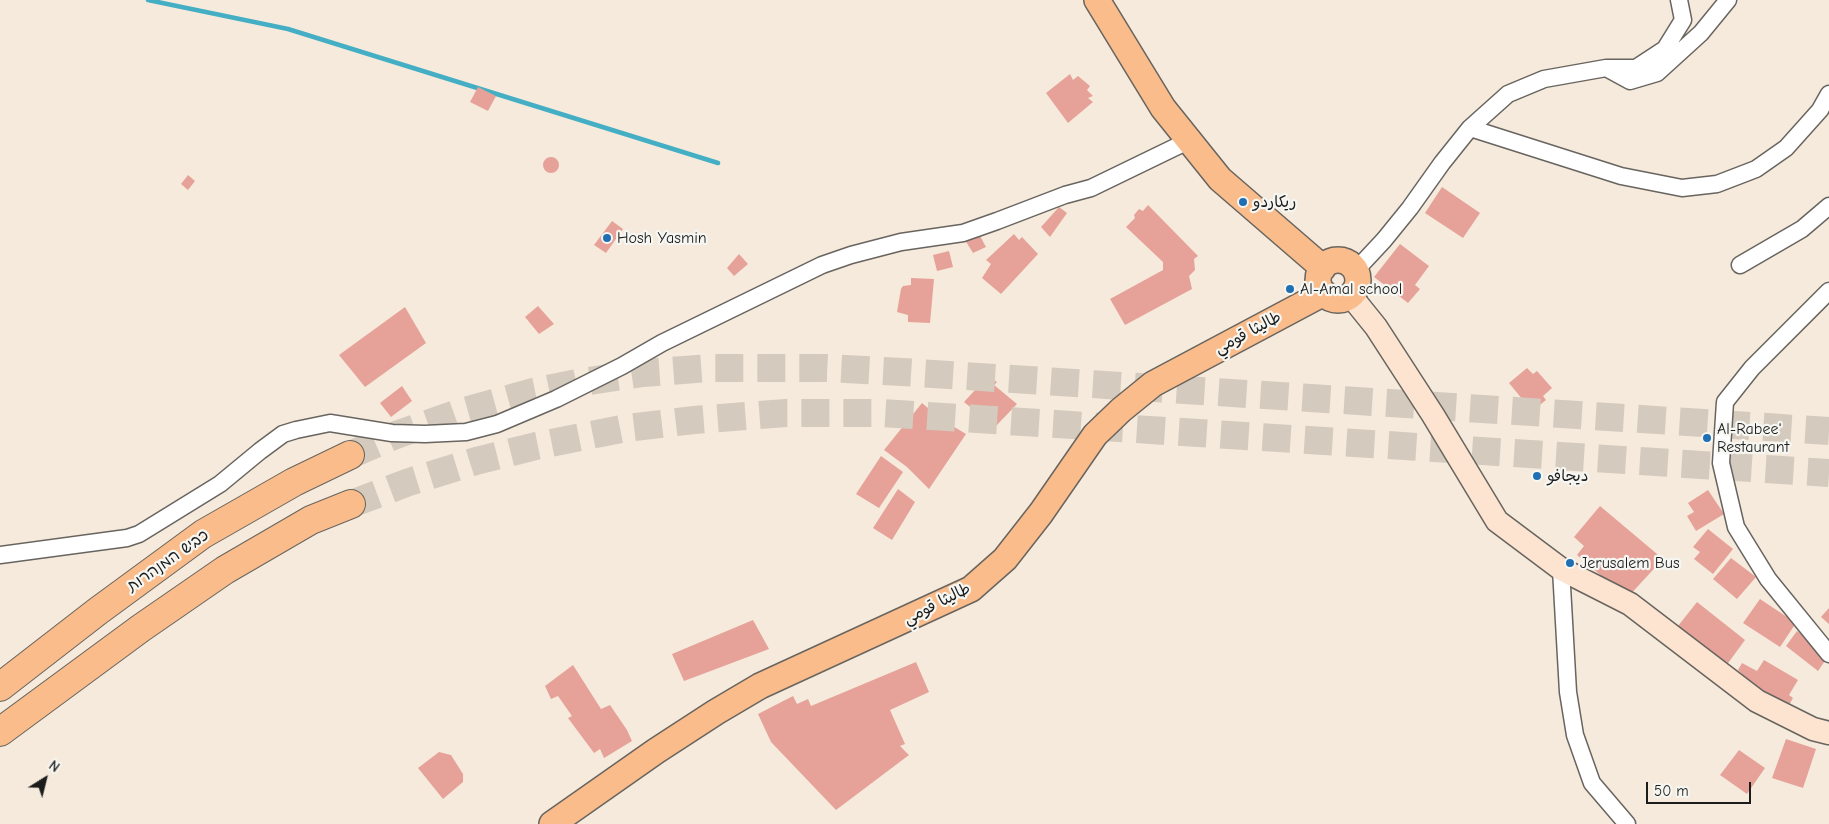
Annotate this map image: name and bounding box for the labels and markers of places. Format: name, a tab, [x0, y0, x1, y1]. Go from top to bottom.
place label: ريكاردو	[1253, 192, 1296, 212]
marker: ريكاردو	[1237, 196, 1249, 208]
place label: Hosh Yasmin	[617, 228, 707, 248]
marker: Hosh Yasmin	[601, 232, 613, 244]
place label: Al-Amal school	[1300, 279, 1402, 299]
marker: Al-Amal school	[1284, 283, 1296, 295]
place label: Al-Rabee' Restaurant	[1717, 419, 1789, 457]
marker: Al-Rabee' Restaurant	[1701, 432, 1713, 444]
place label: ديجافو	[1547, 466, 1588, 486]
marker: ديجافو	[1531, 470, 1543, 482]
place label: Jerusalem Bus	[1580, 553, 1680, 573]
marker: Jerusalem Bus	[1564, 557, 1576, 569]

